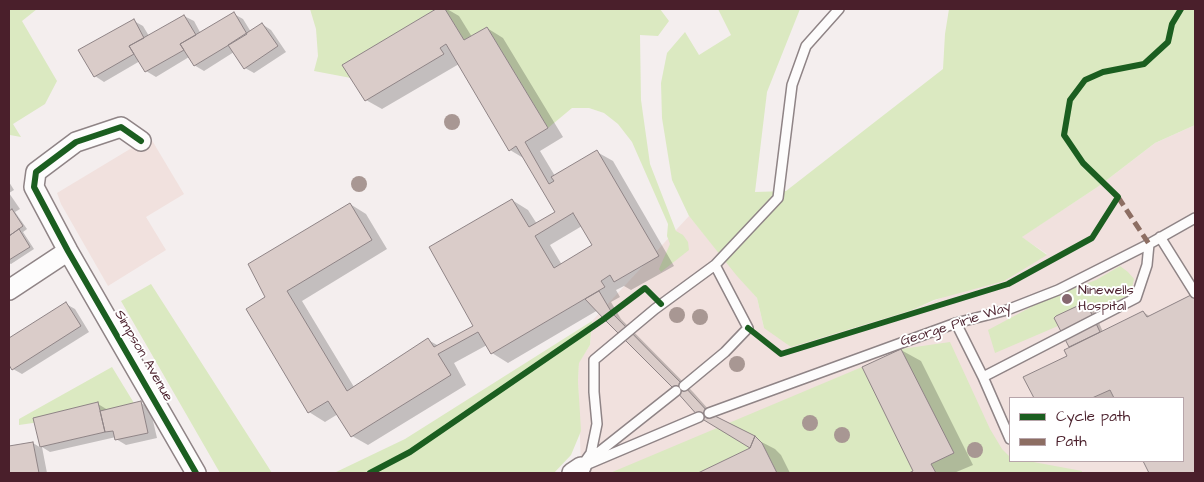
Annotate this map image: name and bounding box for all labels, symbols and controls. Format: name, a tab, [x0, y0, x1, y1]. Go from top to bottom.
place label: Ninewells Hospital	[1078, 283, 1134, 316]
marker: Ninewells Hospital	[1060, 292, 1074, 306]
street label: George Pirie Way	[899, 299, 1013, 351]
street label: Simpson Avenue	[110, 307, 176, 405]
legend	[1009, 397, 1184, 462]
text: Cycle path	[1056, 406, 1130, 427]
text: Path	[1056, 431, 1087, 452]

